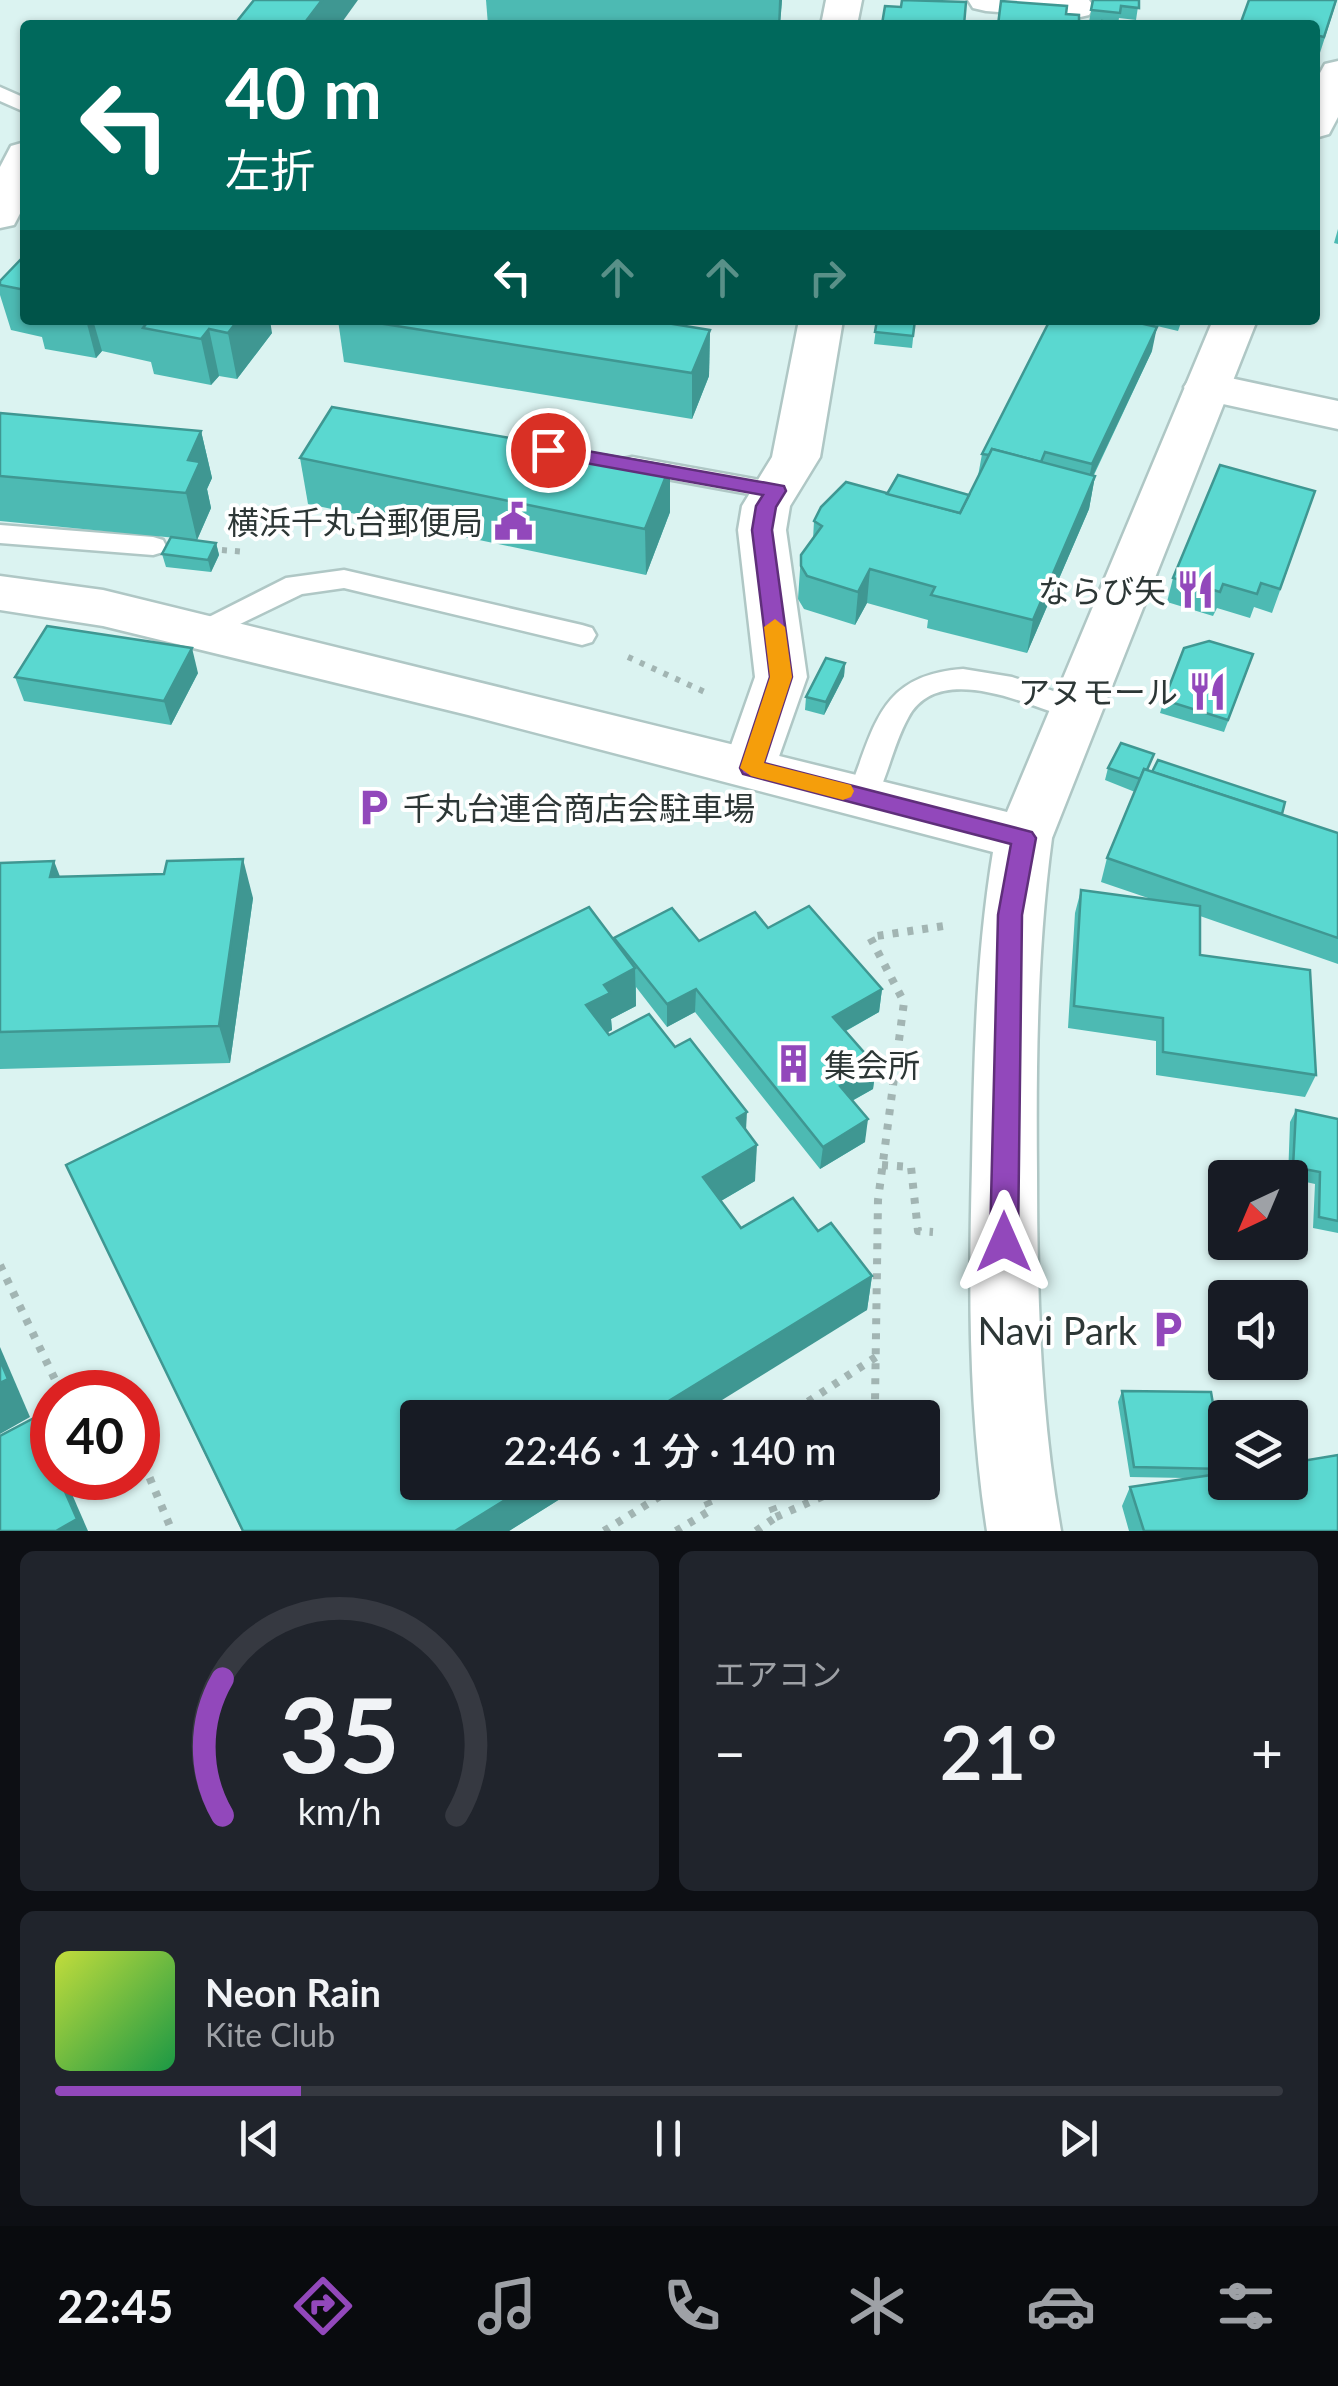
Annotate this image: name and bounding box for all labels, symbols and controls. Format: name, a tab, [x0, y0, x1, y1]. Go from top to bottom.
text: 40 m	[225, 50, 382, 134]
icon: left	[60, 60, 190, 190]
text: 左折	[225, 143, 315, 197]
icon: left	[485, 250, 540, 305]
icon: ahead	[590, 250, 645, 305]
icon: ahead	[695, 250, 750, 305]
icon: right	[800, 250, 855, 305]
pin	[506, 408, 591, 493]
icon: arrive	[521, 423, 576, 478]
public building icon: 横浜千丸台郵便局	[492, 500, 534, 542]
place label: 横浜千丸台郵便局	[227, 502, 483, 541]
restaurant icon: ならび矢	[1175, 569, 1217, 611]
place label: ならび矢	[1038, 571, 1166, 610]
restaurant icon: アヌモール	[1187, 670, 1229, 712]
place label: アヌモール	[1018, 672, 1178, 711]
parking icon: 千丸台連合商店会駐車場	[352, 786, 394, 828]
place label: 千丸台連合商店会駐車場	[403, 788, 755, 827]
building icon: 集会所	[773, 1043, 815, 1085]
place label: 集会所	[824, 1045, 920, 1084]
north arrow	[1208, 1160, 1308, 1260]
map controls	[1208, 1160, 1308, 1500]
position arrow	[952, 1190, 1056, 1294]
button: sound	[1208, 1280, 1308, 1380]
place label: Navi Park	[977, 1307, 1138, 1353]
parking icon: Navi Park	[1146, 1309, 1188, 1351]
speed limit sign: 40	[30, 1370, 160, 1500]
button: layers	[1208, 1400, 1308, 1500]
text: 22:46 · 1 分 · 140 m	[504, 1427, 836, 1473]
text: エアコン	[714, 1654, 842, 1693]
text: 35	[279, 1670, 400, 1795]
text: 21°	[939, 1706, 1058, 1796]
text: −	[714, 1719, 746, 1785]
text: +	[1251, 1719, 1283, 1785]
text: km/h	[298, 1790, 381, 1833]
text: Neon Rain	[205, 1969, 381, 2015]
text: Kite Club	[205, 2015, 335, 2054]
icon: previous	[232, 2111, 287, 2166]
icon: pause	[641, 2111, 696, 2166]
icon: next	[1051, 2111, 1106, 2166]
icon: directions	[288, 2271, 358, 2341]
icon: music	[472, 2271, 542, 2341]
icon: phone	[657, 2271, 727, 2341]
icon: climate	[842, 2271, 912, 2341]
icon: car	[1026, 2271, 1096, 2341]
icon: filters	[1211, 2271, 1281, 2341]
text: 22:45	[57, 2279, 173, 2333]

